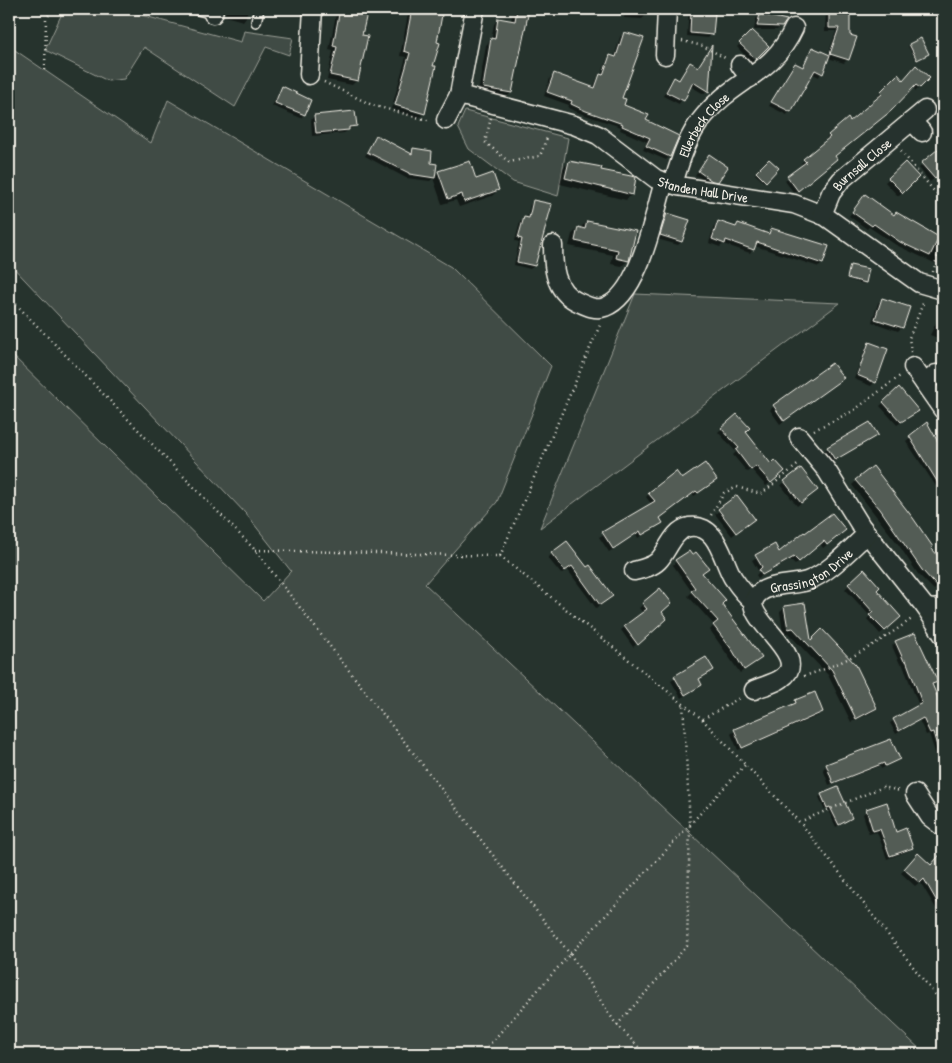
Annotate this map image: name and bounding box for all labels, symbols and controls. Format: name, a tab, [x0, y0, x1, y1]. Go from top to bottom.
street label: Ellerbeck Close	[673, 87, 733, 159]
street label: Burnsall Close	[827, 133, 895, 194]
street label: Standen Hall Drive	[656, 171, 750, 206]
street label: Grassington Drive	[768, 543, 857, 597]

